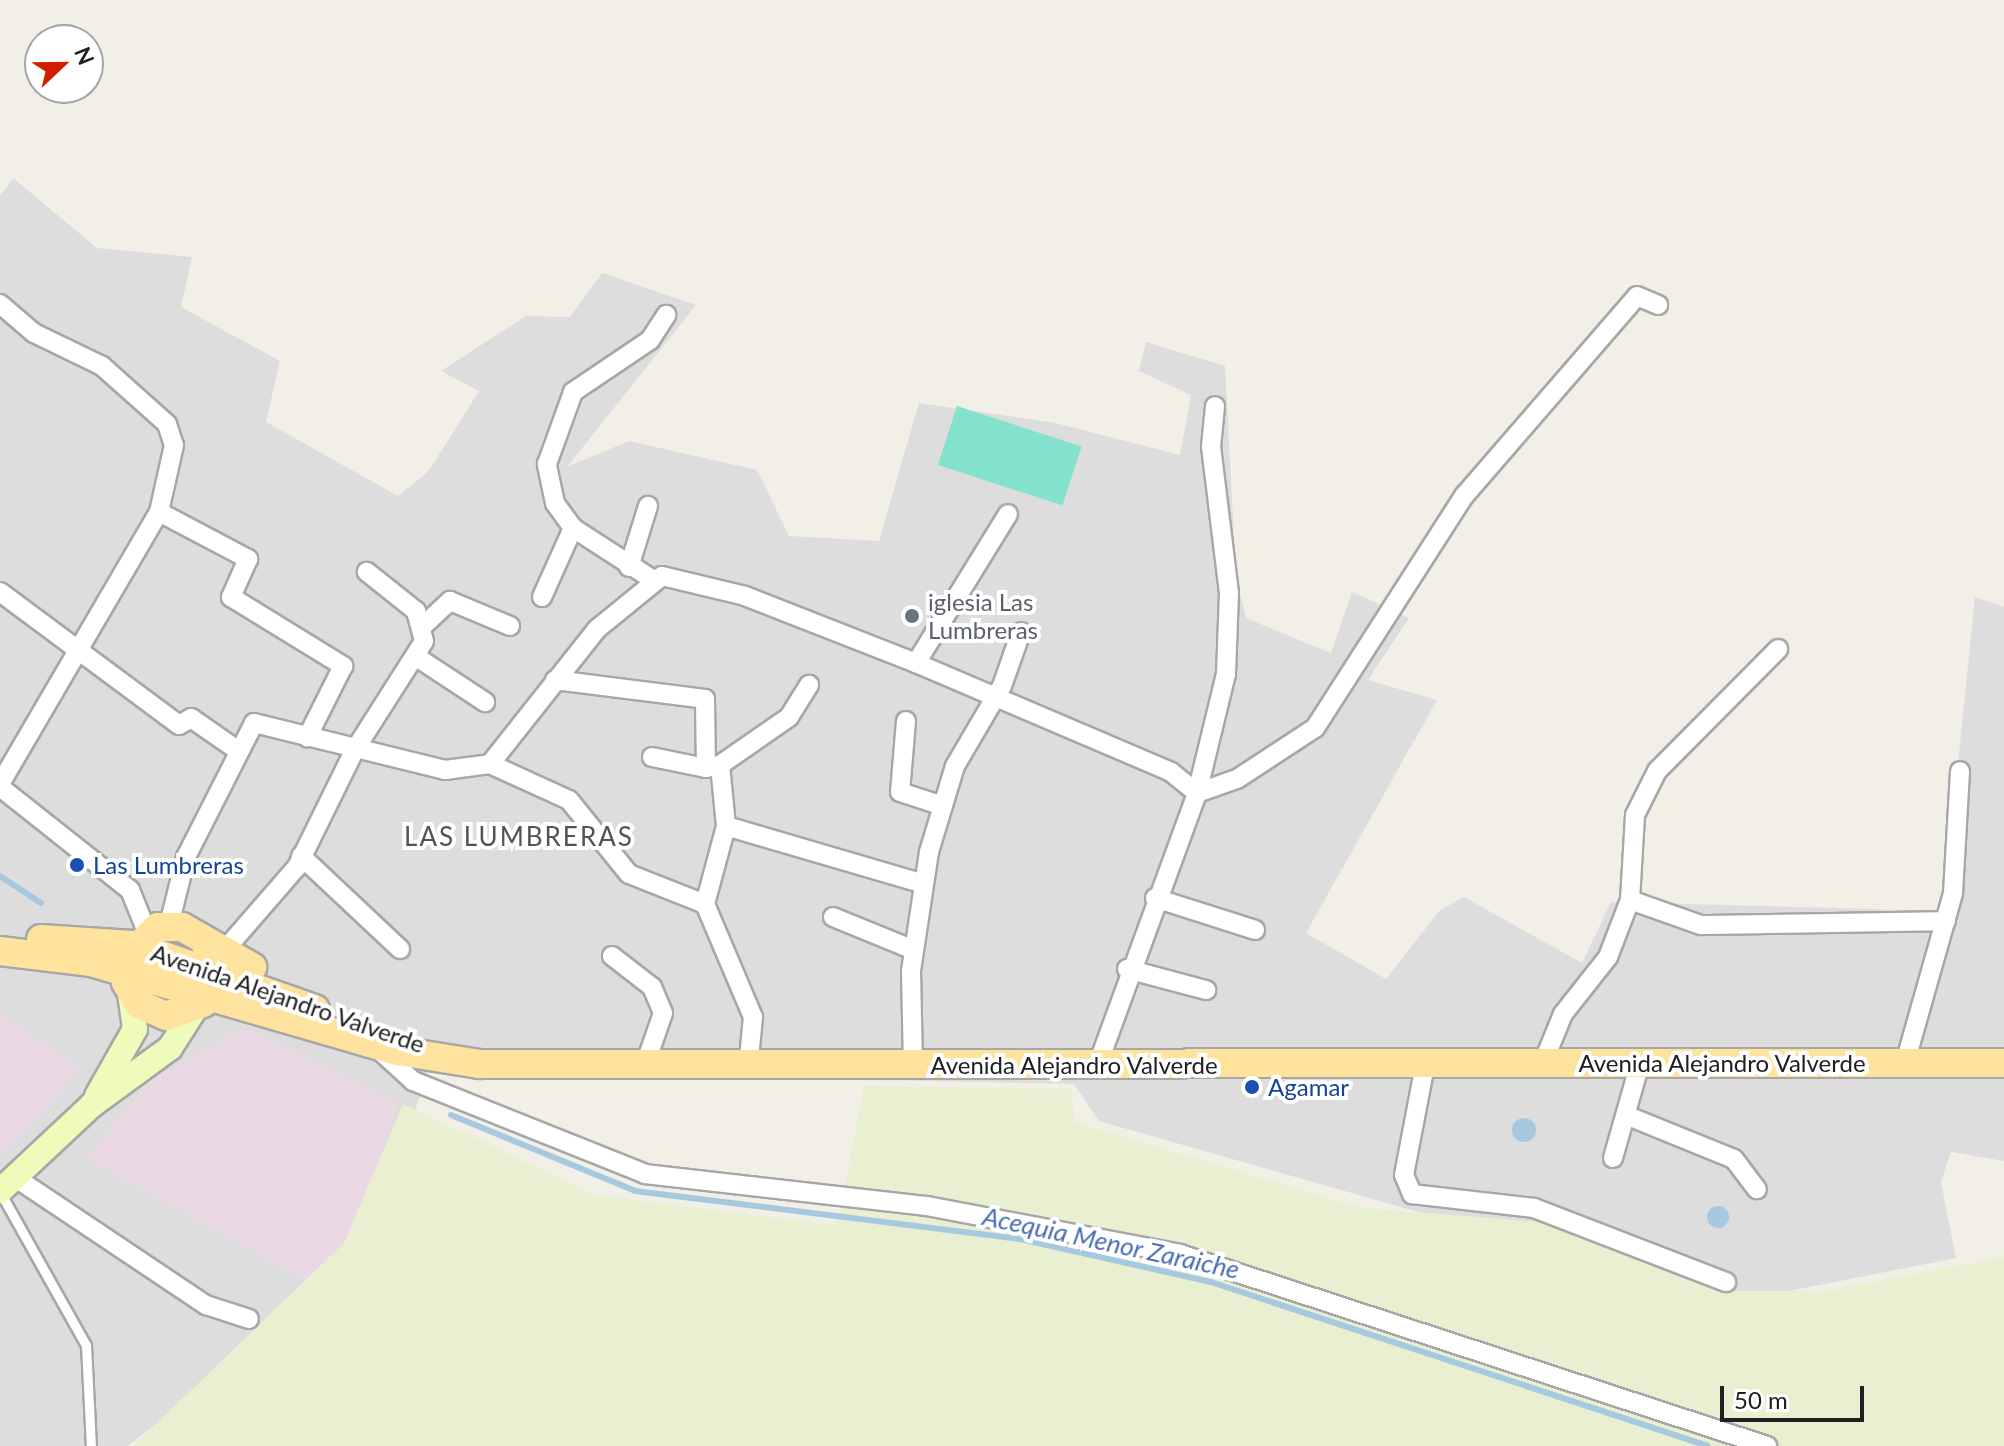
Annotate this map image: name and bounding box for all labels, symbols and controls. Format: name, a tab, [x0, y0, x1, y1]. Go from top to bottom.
north arrow	[24, 24, 104, 104]
text: N	[69, 43, 101, 68]
place label: iglesia Las Lumbreras	[928, 588, 1038, 644]
marker: iglesia Las Lumbreras	[903, 607, 921, 625]
district label: LAS LUMBRERAS	[404, 821, 634, 853]
place label: Las Lumbreras	[93, 851, 244, 879]
marker: Las Lumbreras	[68, 856, 86, 874]
street label: Avenida Alejandro Valverde	[147, 937, 429, 1059]
street label: Avenida Alejandro Valverde	[1578, 1049, 1866, 1077]
street label: Avenida Alejandro Valverde	[930, 1051, 1218, 1079]
place label: Agamar	[1268, 1073, 1349, 1101]
marker: Agamar	[1243, 1078, 1261, 1096]
water label: Acequia Menor Zaraiche	[980, 1201, 1242, 1285]
scale bar	[1724, 1370, 1868, 1420]
text: 50 m	[1734, 1385, 1788, 1414]

